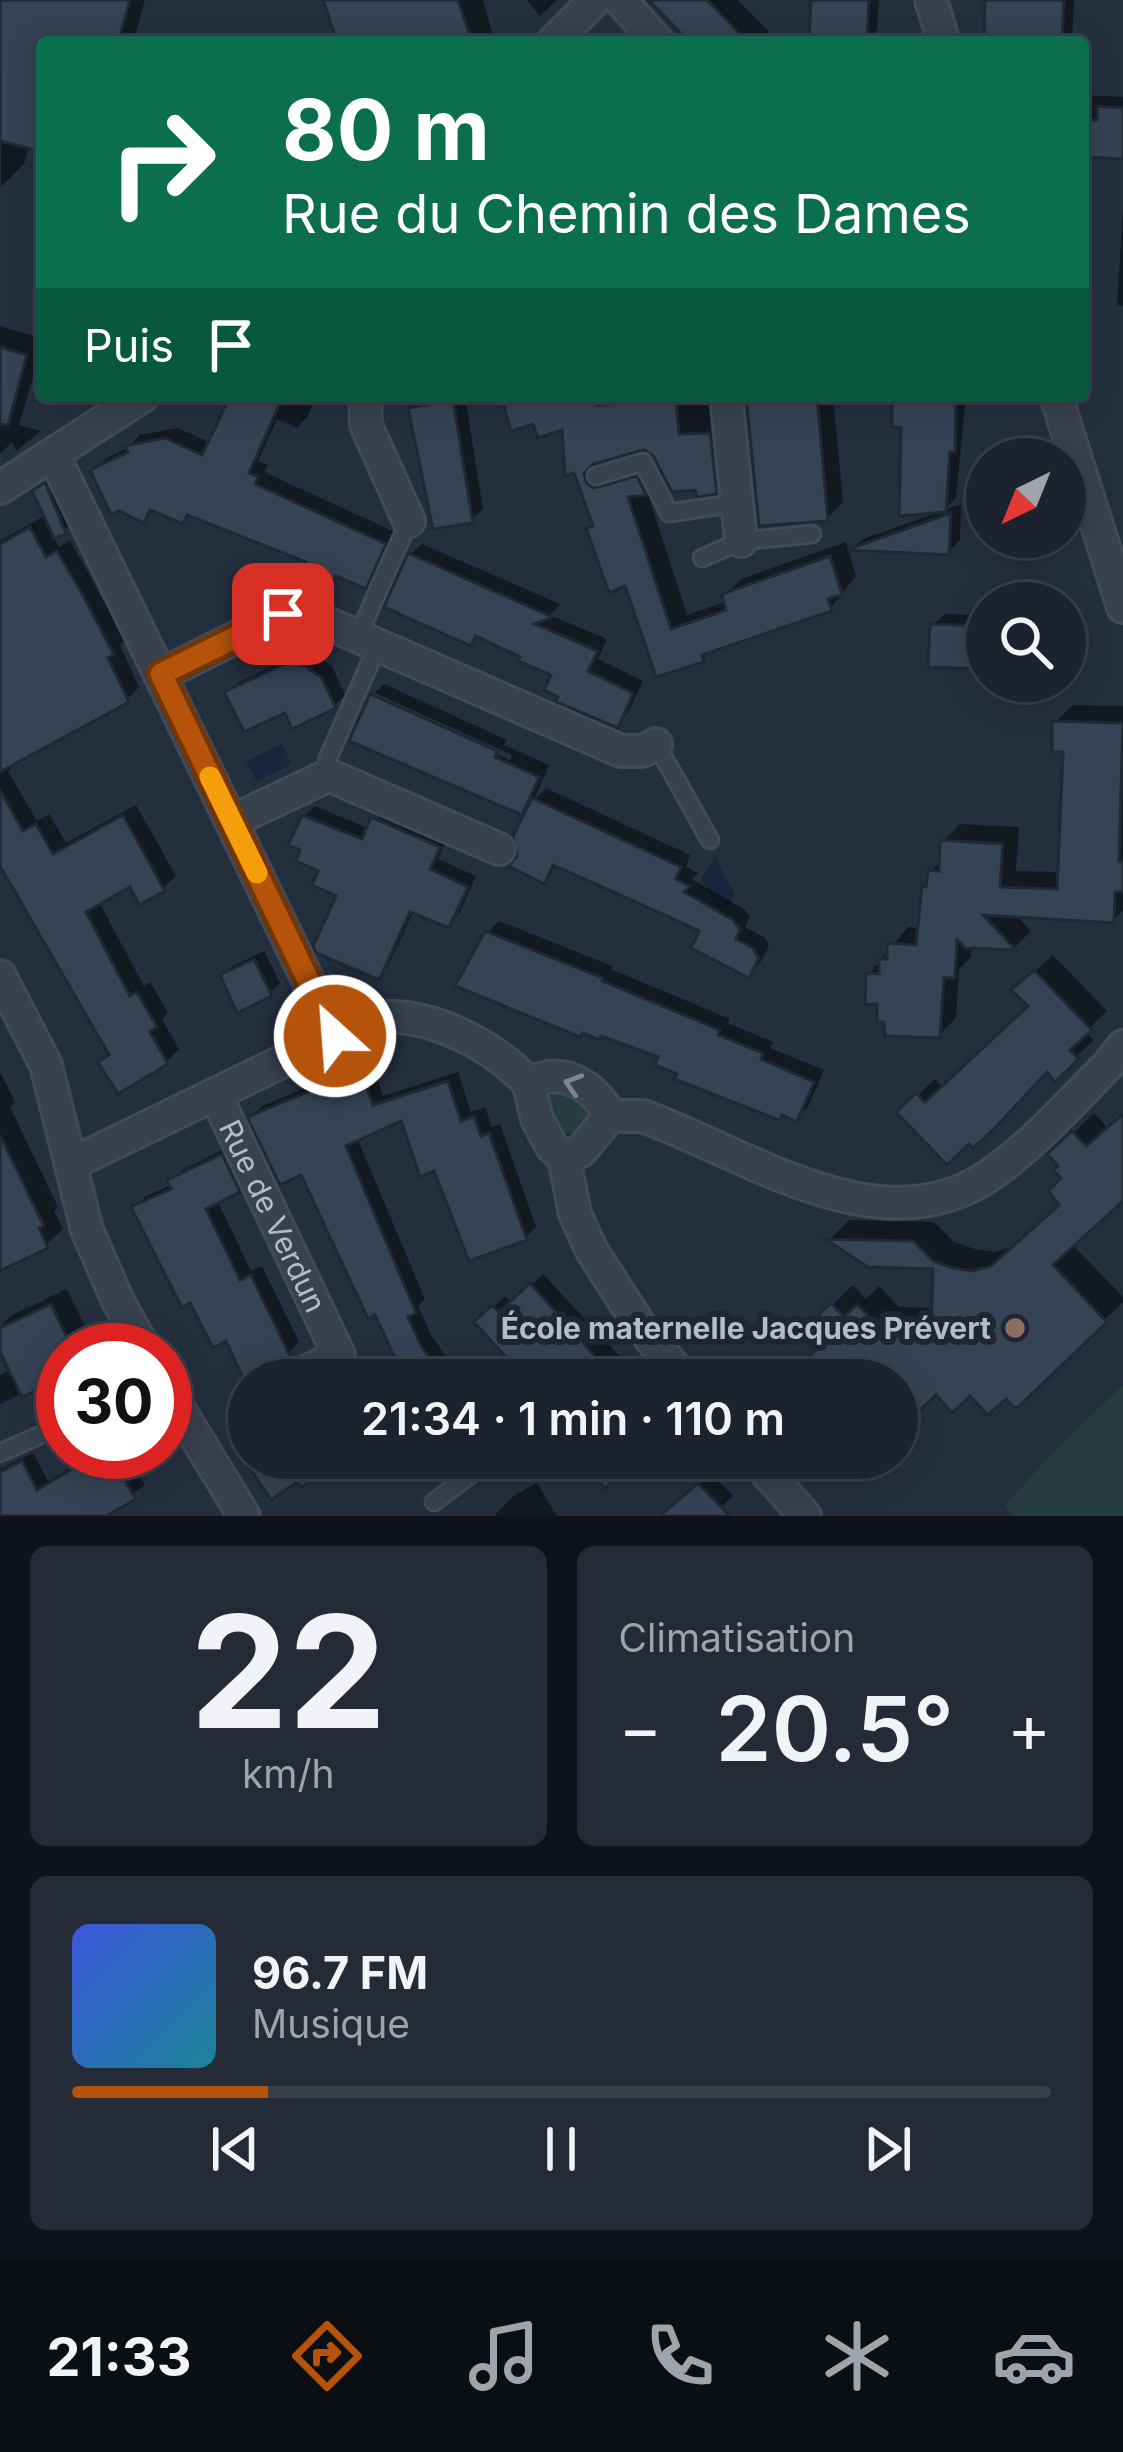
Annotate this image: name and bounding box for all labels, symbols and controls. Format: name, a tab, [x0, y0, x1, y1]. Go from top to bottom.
text: 80 m	[282, 79, 490, 180]
icon: right	[84, 84, 240, 240]
text: Rue du Chemin des Dames	[282, 181, 971, 246]
icon: arrive	[198, 312, 264, 378]
text: Puis	[84, 318, 174, 373]
north arrow	[966, 438, 1086, 558]
map controls	[966, 438, 1086, 702]
pin	[232, 563, 334, 665]
icon: arrive	[250, 581, 316, 647]
button: search	[966, 582, 1086, 702]
position arrow	[272, 973, 398, 1099]
one-way arrow	[563, 1073, 584, 1098]
street label: Rue de Verdun	[212, 1114, 334, 1318]
place label: École maternelle Jacques Prévert	[501, 1310, 991, 1346]
marker: École maternelle Jacques Prévert	[1002, 1315, 1028, 1341]
speed limit sign: 30	[36, 1323, 192, 1479]
text: 21:34 · 1 min · 110 m	[361, 1391, 785, 1446]
text: 22	[190, 1577, 387, 1766]
text: Climatisation	[619, 1614, 855, 1661]
text: 20.5°	[716, 1674, 954, 1783]
text: −	[619, 1688, 662, 1768]
text: +	[1007, 1688, 1051, 1768]
text: km/h	[242, 1750, 335, 1797]
text: 96.7 FM	[252, 1945, 428, 2000]
text: Musique	[252, 2000, 410, 2047]
icon: previous	[202, 2116, 268, 2182]
icon: pause	[528, 2116, 594, 2182]
icon: next	[855, 2116, 921, 2182]
icon: directions	[285, 2314, 369, 2398]
icon: music	[462, 2314, 546, 2398]
icon: phone	[638, 2314, 722, 2398]
icon: climate	[815, 2314, 899, 2398]
icon: car	[992, 2314, 1076, 2398]
text: 21:33	[46, 2324, 192, 2389]

